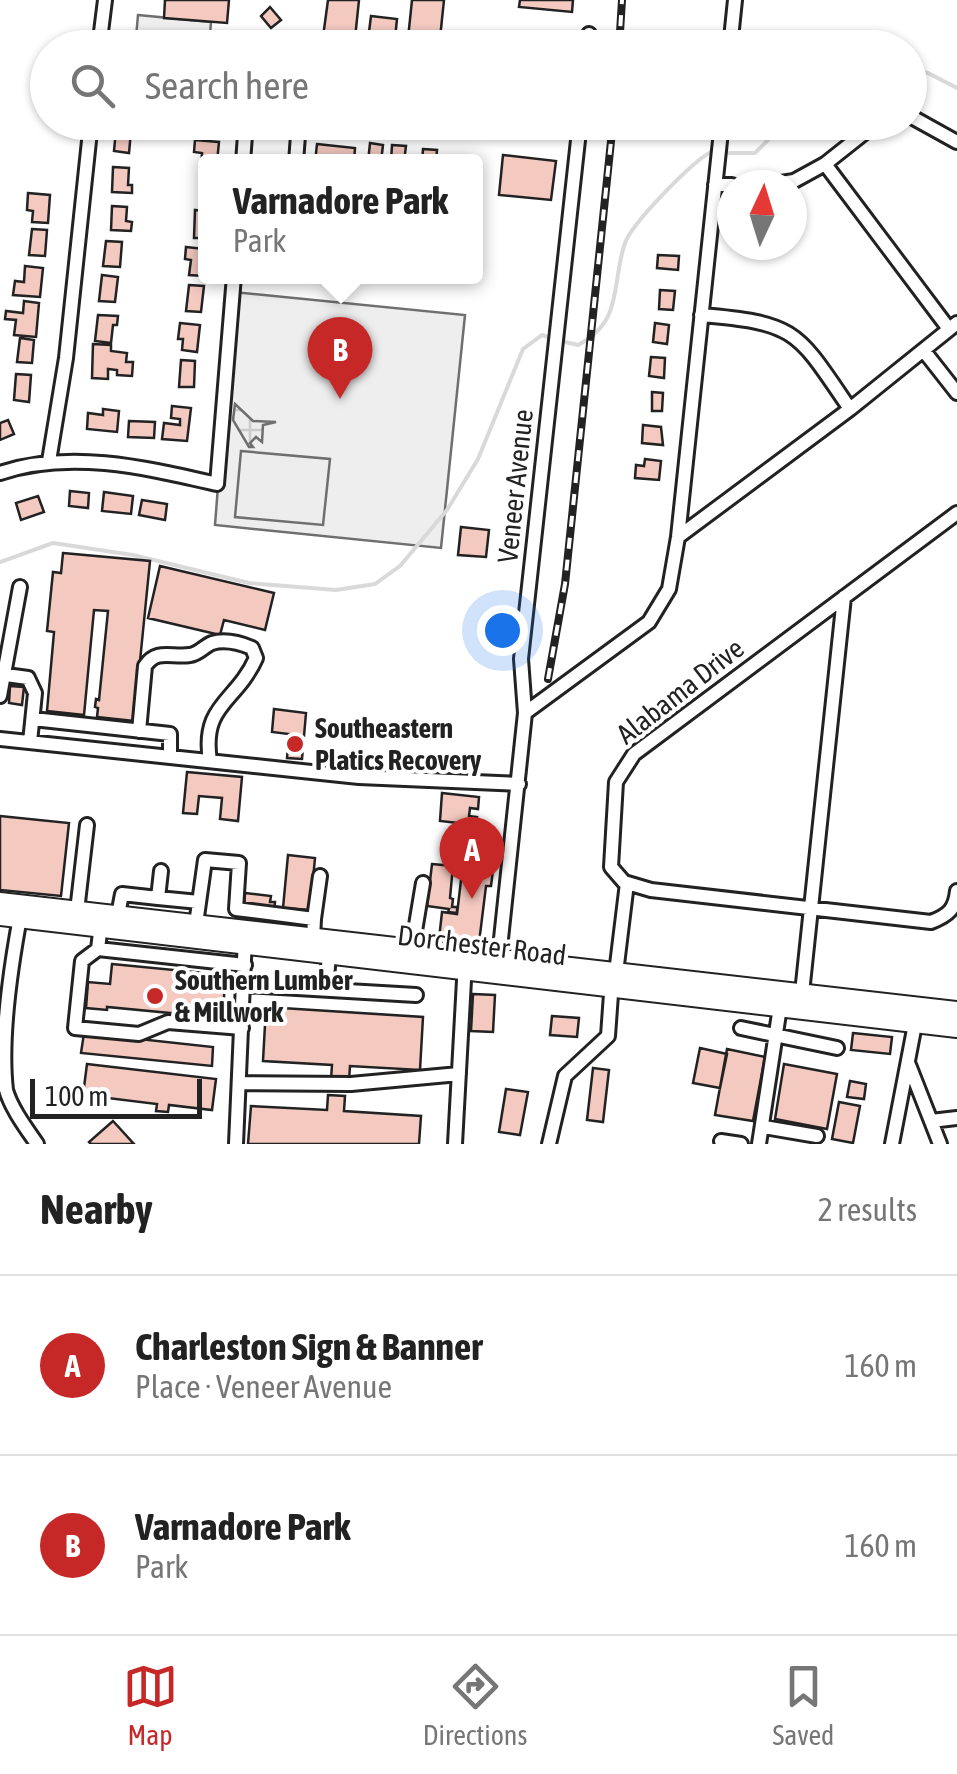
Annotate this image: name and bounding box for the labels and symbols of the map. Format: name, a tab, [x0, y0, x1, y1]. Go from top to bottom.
north arrow	[717, 170, 807, 260]
pin: B	[308, 316, 372, 399]
street label: Veneer Avenue	[491, 408, 539, 564]
your location	[477, 605, 528, 656]
street label: Alabama Drive	[610, 632, 750, 750]
place label: Southeastern Platics Recovery	[315, 712, 482, 776]
marker: Southeastern Platics Recovery	[284, 733, 306, 755]
pin: A	[440, 816, 504, 899]
street label: Dorchester Road	[396, 919, 568, 971]
place label: Southern Lumber & Millwork	[175, 964, 353, 1028]
marker: Southern Lumber & Millwork	[144, 985, 166, 1007]
scale bar	[30, 1074, 202, 1118]

